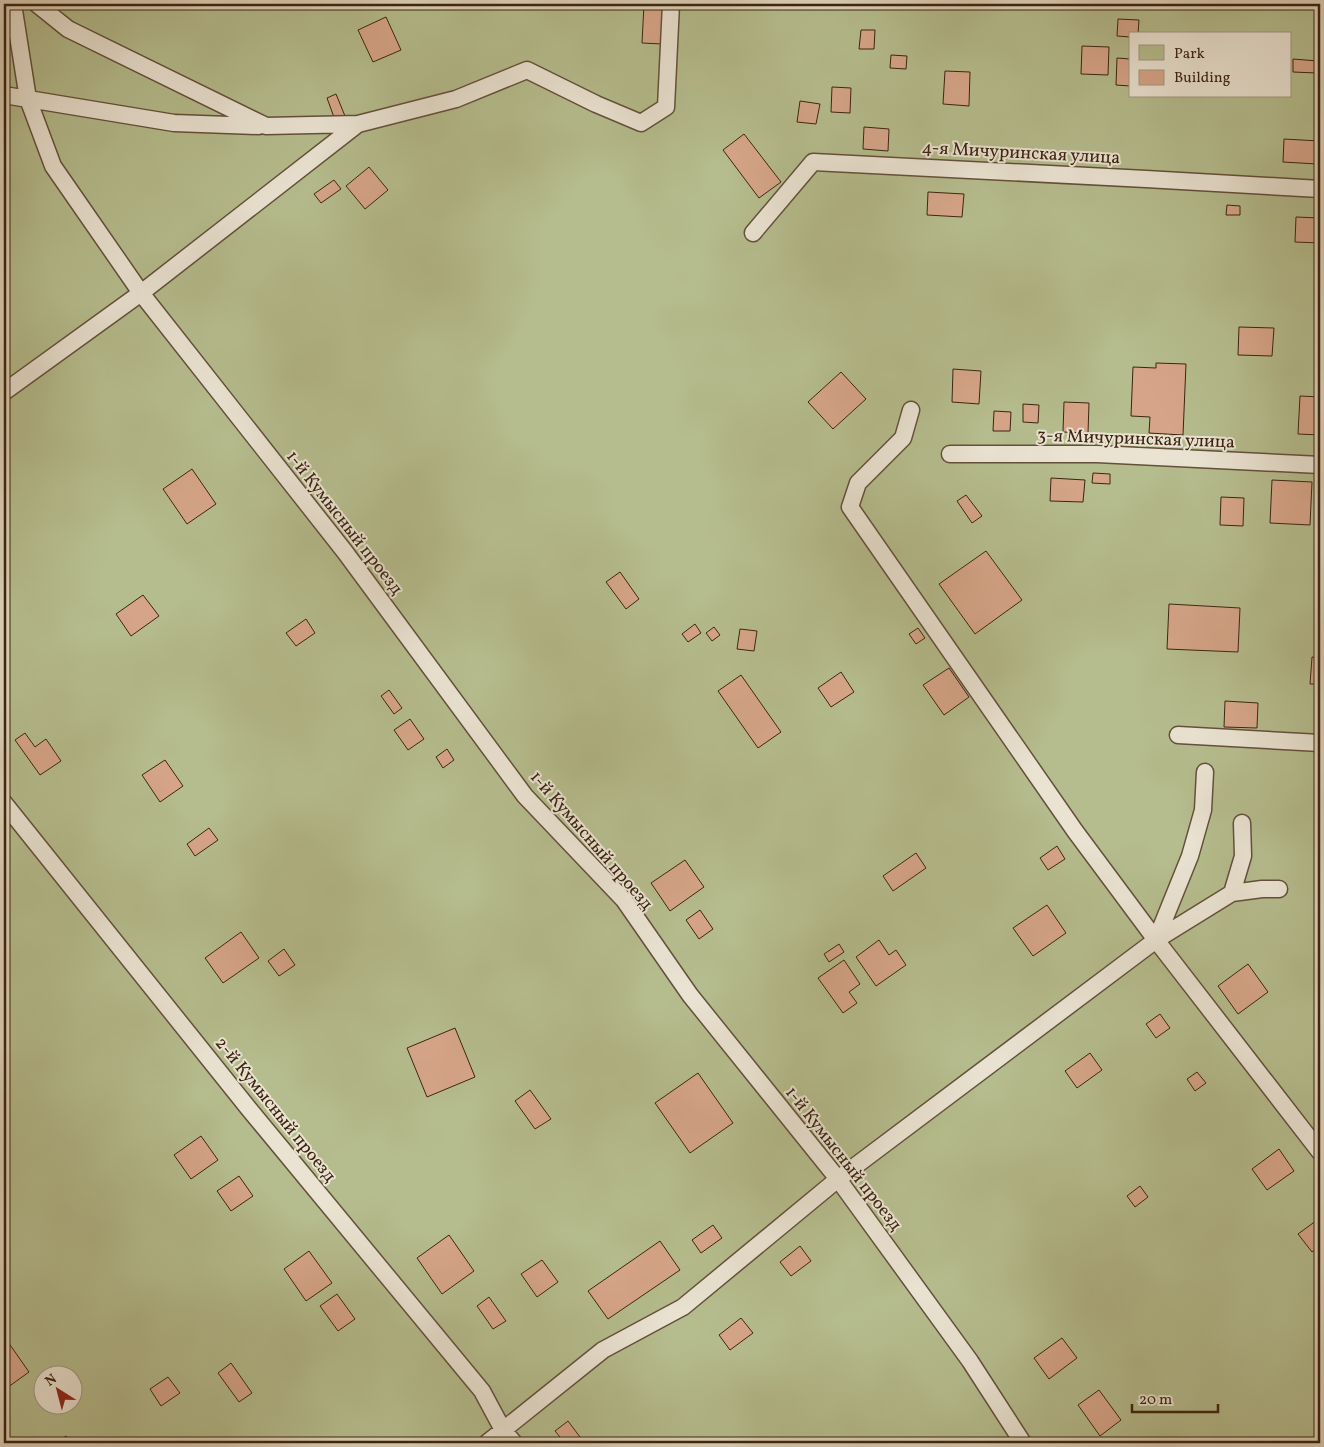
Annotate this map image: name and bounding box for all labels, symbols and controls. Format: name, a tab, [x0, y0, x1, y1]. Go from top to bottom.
legend	[1129, 32, 1292, 98]
text: Park	[1174, 44, 1205, 65]
text: Building	[1174, 68, 1231, 89]
street label: 4-я Мичуринская улица	[921, 136, 1121, 171]
street label: 3-я Мичуринская улица	[1037, 424, 1235, 455]
street label: 1-й Кумысный проезд	[279, 445, 408, 600]
street label: 1-й Кумысный проезд	[523, 766, 658, 916]
street label: 2-й Кумысный проезд	[208, 1032, 341, 1188]
street label: 1-й Кумысный проезд	[778, 1081, 907, 1236]
north arrow	[32, 1364, 82, 1414]
text: N	[42, 1370, 61, 1391]
scale bar	[1132, 1382, 1218, 1414]
text: 20 m	[1139, 1390, 1172, 1411]

